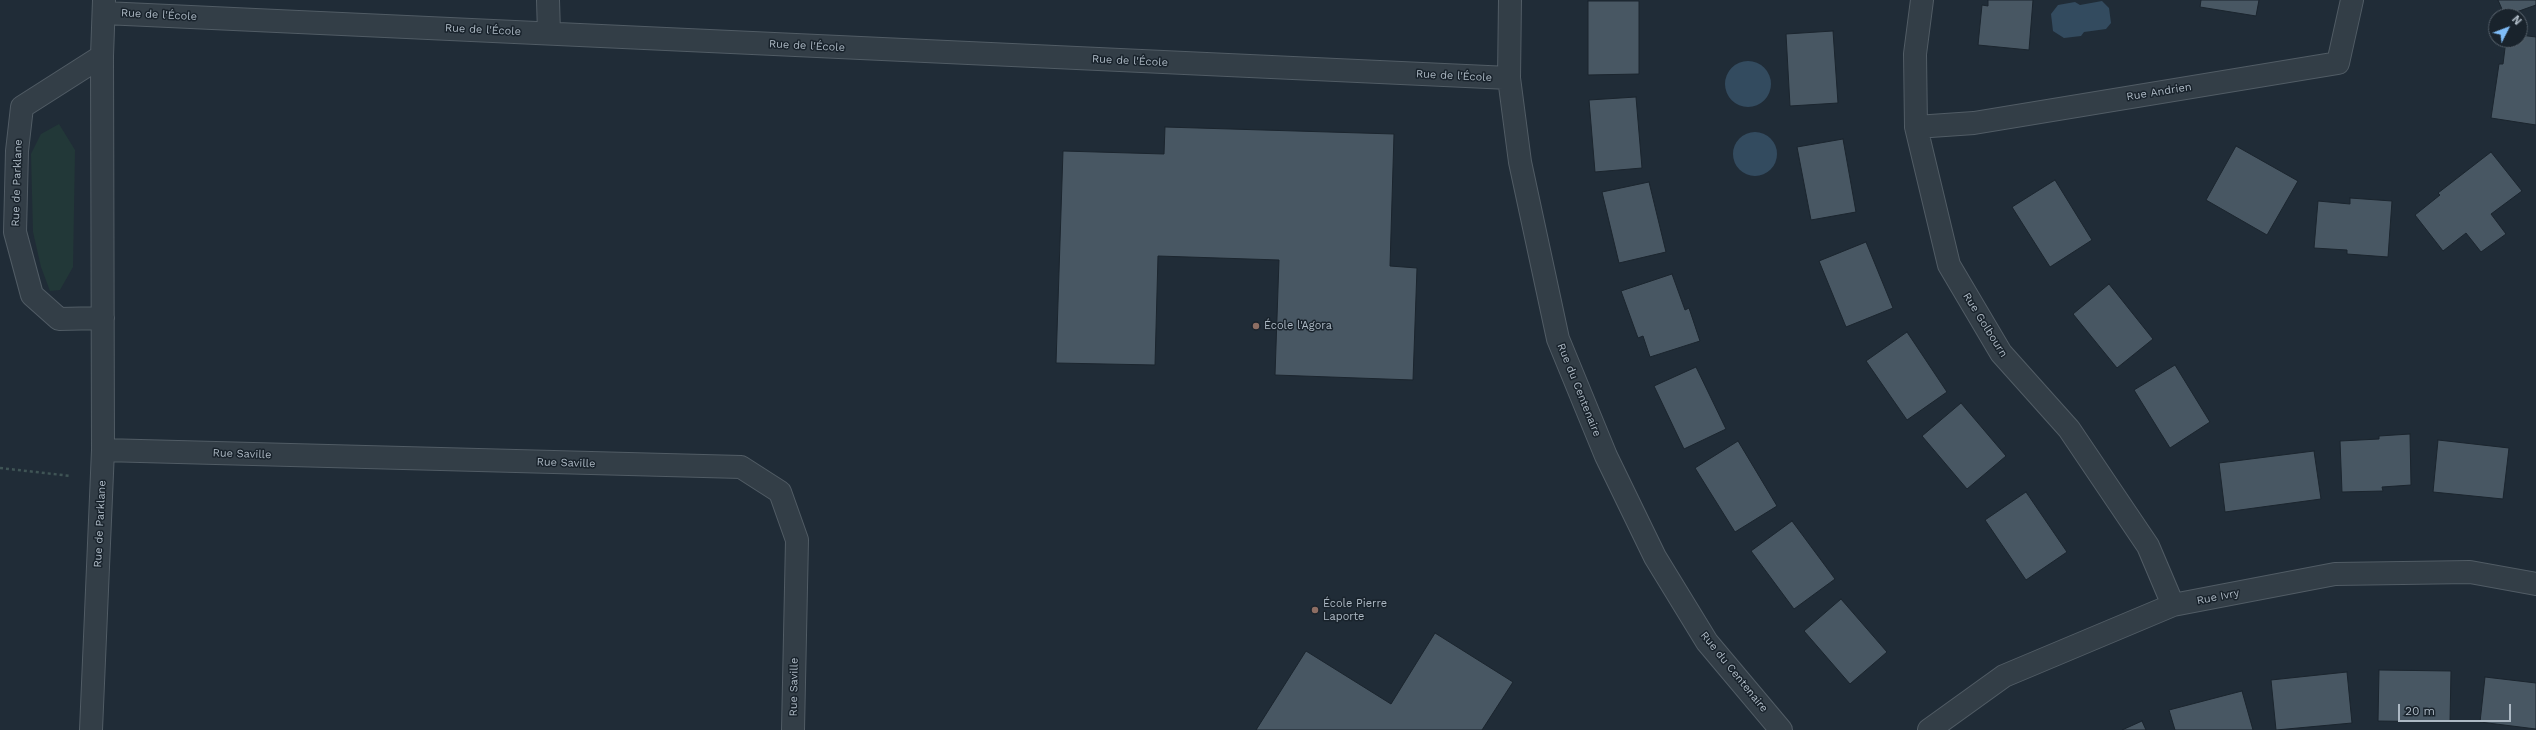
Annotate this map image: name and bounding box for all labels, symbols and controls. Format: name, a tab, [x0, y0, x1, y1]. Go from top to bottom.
street label: Rue de l'École	[121, 6, 197, 24]
north arrow	[2488, 8, 2528, 48]
text: N	[2509, 13, 2524, 28]
street label: Rue de l'École	[445, 21, 521, 39]
street label: Rue de l'École	[769, 37, 845, 55]
street label: Rue de l'École	[1092, 52, 1168, 70]
street label: Rue de l'École	[1416, 67, 1492, 85]
street label: Rue Andrien	[2126, 80, 2192, 104]
street label: Rue de Parklane	[9, 139, 25, 227]
street label: Rue Golbourn	[1960, 290, 2010, 360]
place label: École l'Agora	[1264, 319, 1332, 333]
marker: École l'Agora	[1251, 321, 1261, 331]
street label: Rue du Centenaire	[1554, 341, 1604, 439]
street label: Rue Saville	[212, 446, 272, 462]
street label: Rue Saville	[536, 455, 596, 471]
street label: Rue de Parklane	[91, 480, 109, 568]
street label: Rue Ivry	[2196, 586, 2240, 608]
place label: École Pierre Laporte	[1323, 597, 1387, 623]
marker: École Pierre Laporte	[1310, 605, 1320, 615]
street label: Rue du Centenaire	[1697, 629, 1771, 715]
street label: Rue Saville	[787, 657, 801, 717]
scale bar	[2400, 696, 2513, 722]
text: 20 m	[2405, 704, 2435, 718]

